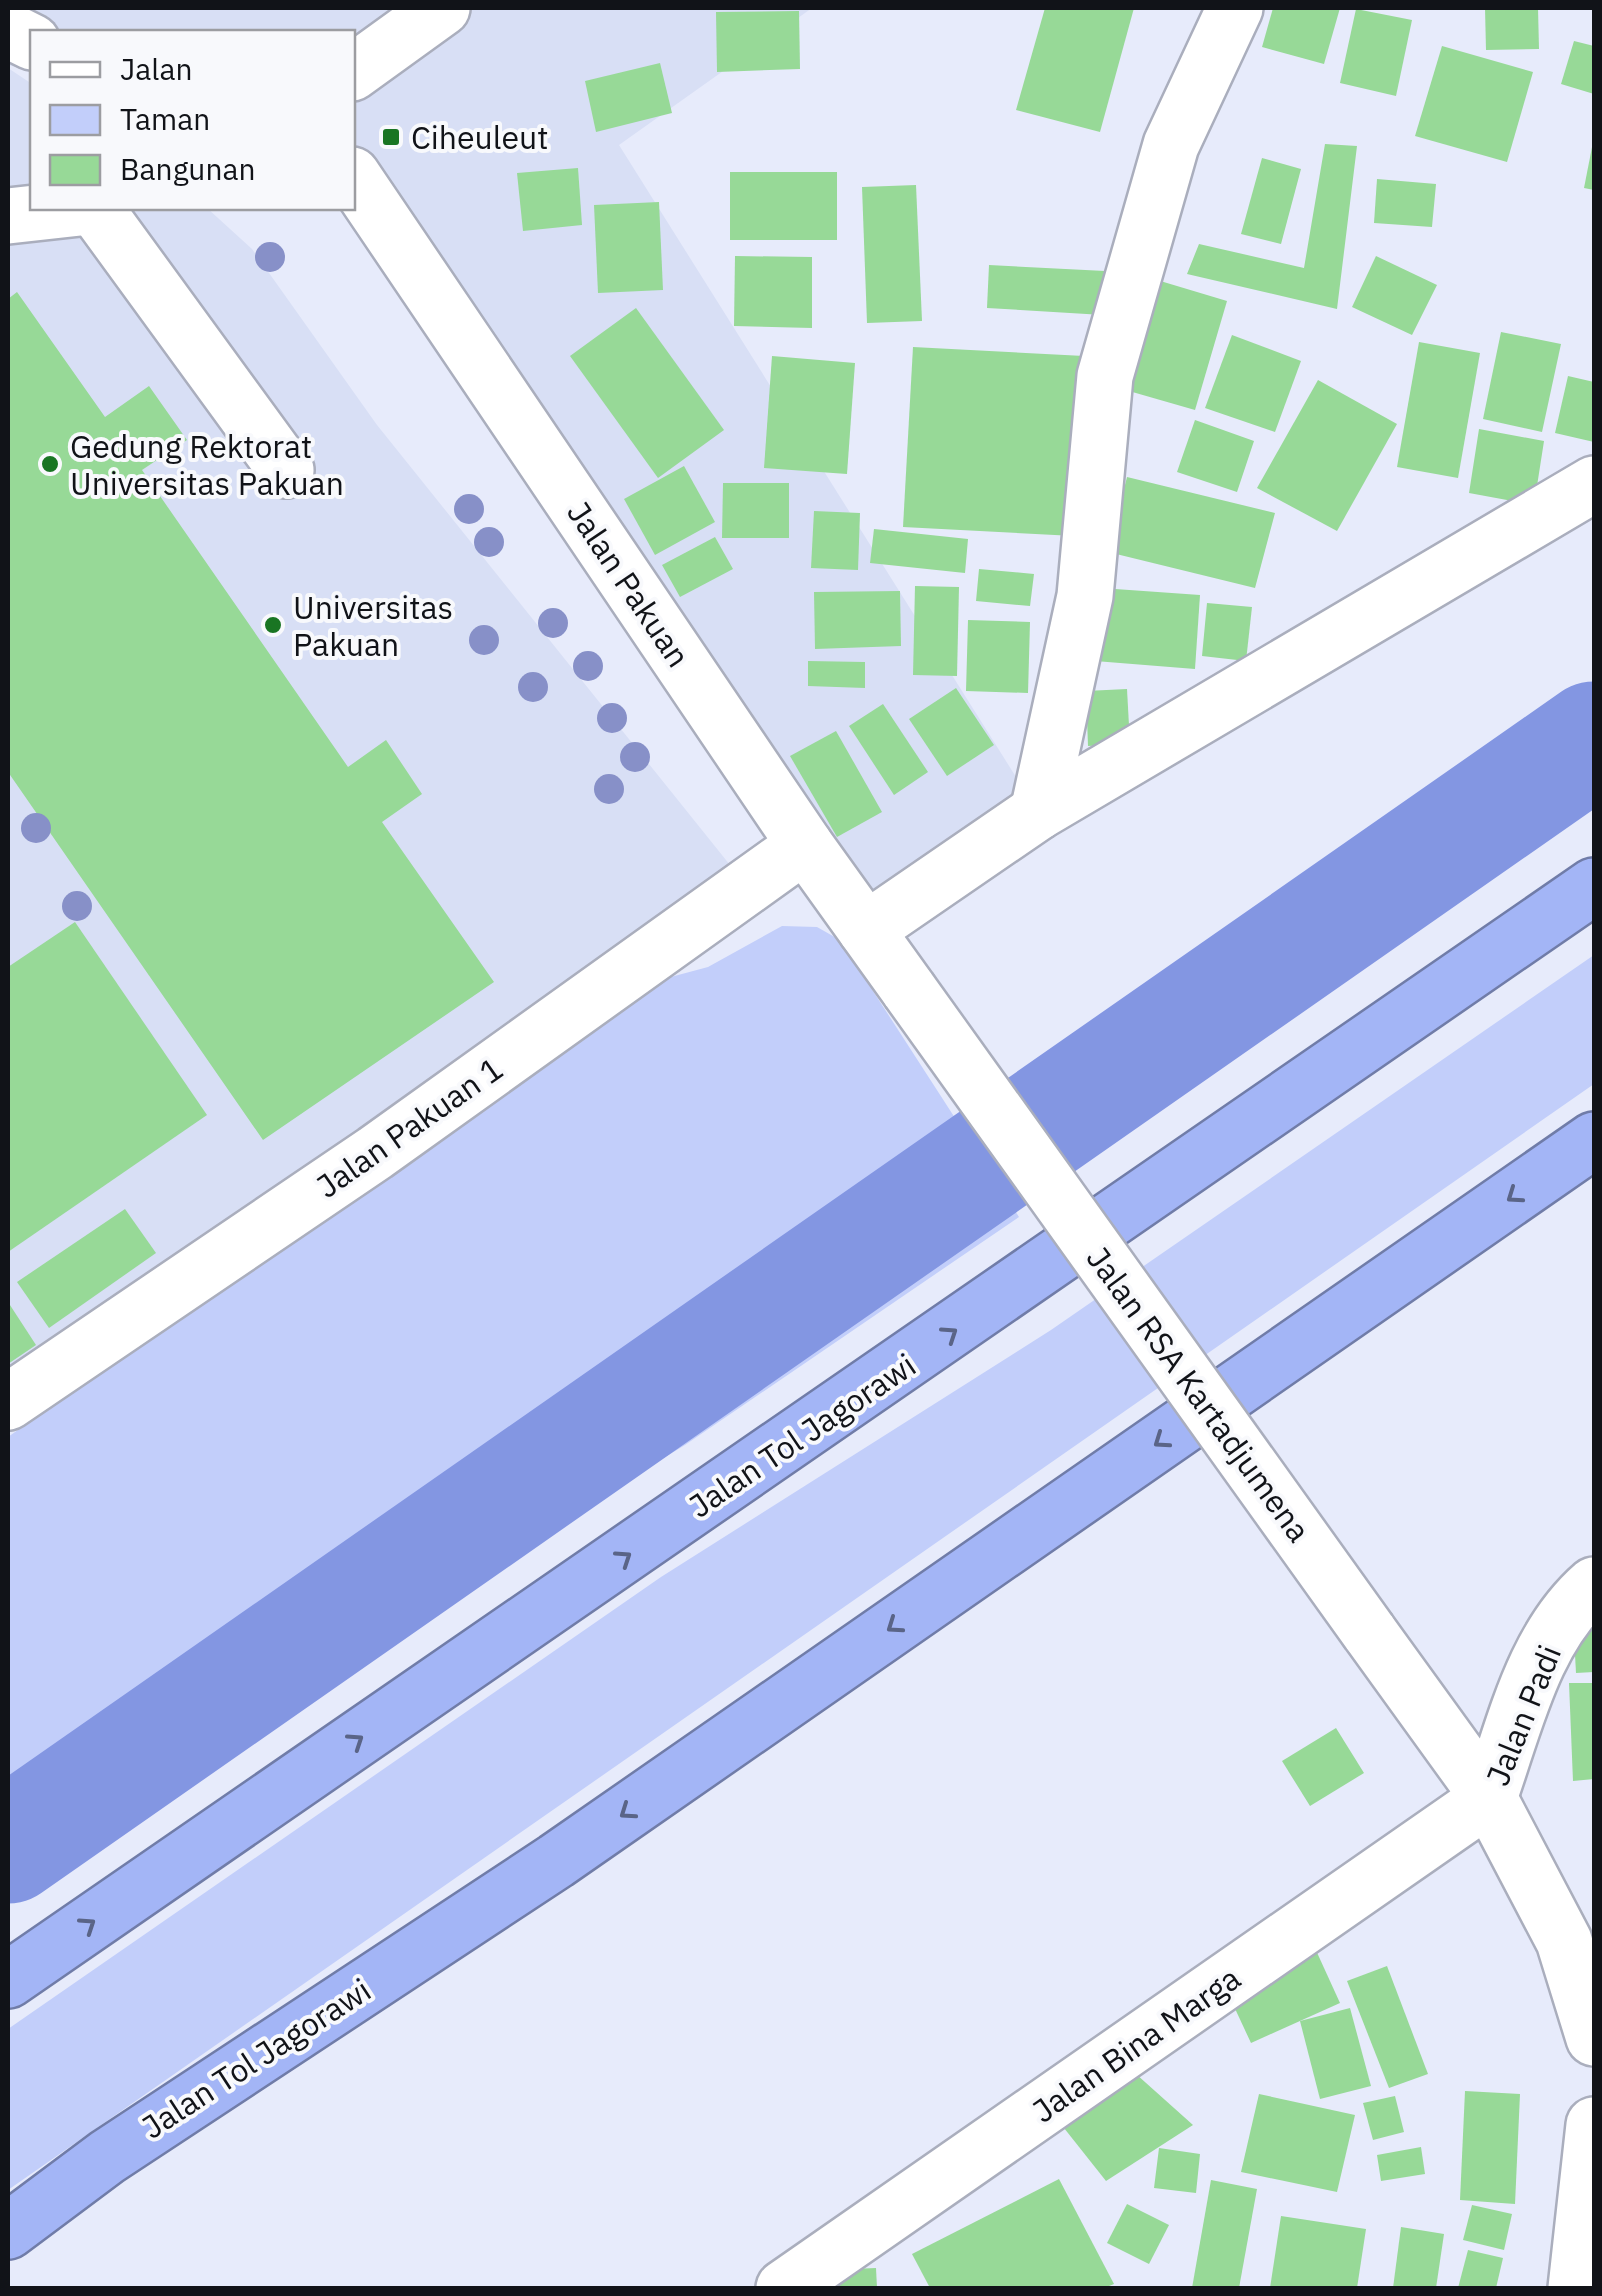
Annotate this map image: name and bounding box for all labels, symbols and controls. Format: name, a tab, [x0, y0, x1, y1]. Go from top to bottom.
legend	[30, 30, 355, 210]
text: Jalan	[120, 49, 193, 88]
text: Taman	[120, 99, 210, 138]
place label: Ciheuleut	[411, 116, 548, 158]
marker: Ciheuleut	[380, 126, 402, 148]
text: Bangunan	[120, 149, 256, 188]
place label: Gedung Rektorat Universitas Pakuan	[70, 425, 344, 504]
marker: Gedung Rektorat Universitas Pakuan	[39, 453, 61, 475]
street label: Jalan Pakuan	[558, 493, 700, 675]
place label: Universitas Pakuan	[293, 586, 453, 665]
marker: Universitas Pakuan	[262, 614, 284, 636]
street label: Jalan Pakuan 1	[308, 1047, 510, 1207]
one-way arrow	[1507, 1184, 1526, 1202]
street label: Jalan RSA Kartadjumena	[1078, 1238, 1320, 1550]
one-way arrow	[938, 1328, 957, 1346]
street label: Jalan Tol Jagorawi	[681, 1344, 923, 1526]
one-way arrow	[1154, 1429, 1173, 1447]
one-way arrow	[612, 1552, 631, 1570]
one-way arrow	[887, 1614, 906, 1632]
street label: Jalan Padi	[1476, 1639, 1570, 1791]
one-way arrow	[345, 1735, 363, 1754]
one-way arrow	[620, 1800, 639, 1818]
one-way arrow	[76, 1919, 95, 1937]
street label: Jalan Bina Marga	[1024, 1957, 1248, 2131]
street label: Jalan Tol Jagorawi	[134, 1968, 378, 2148]

